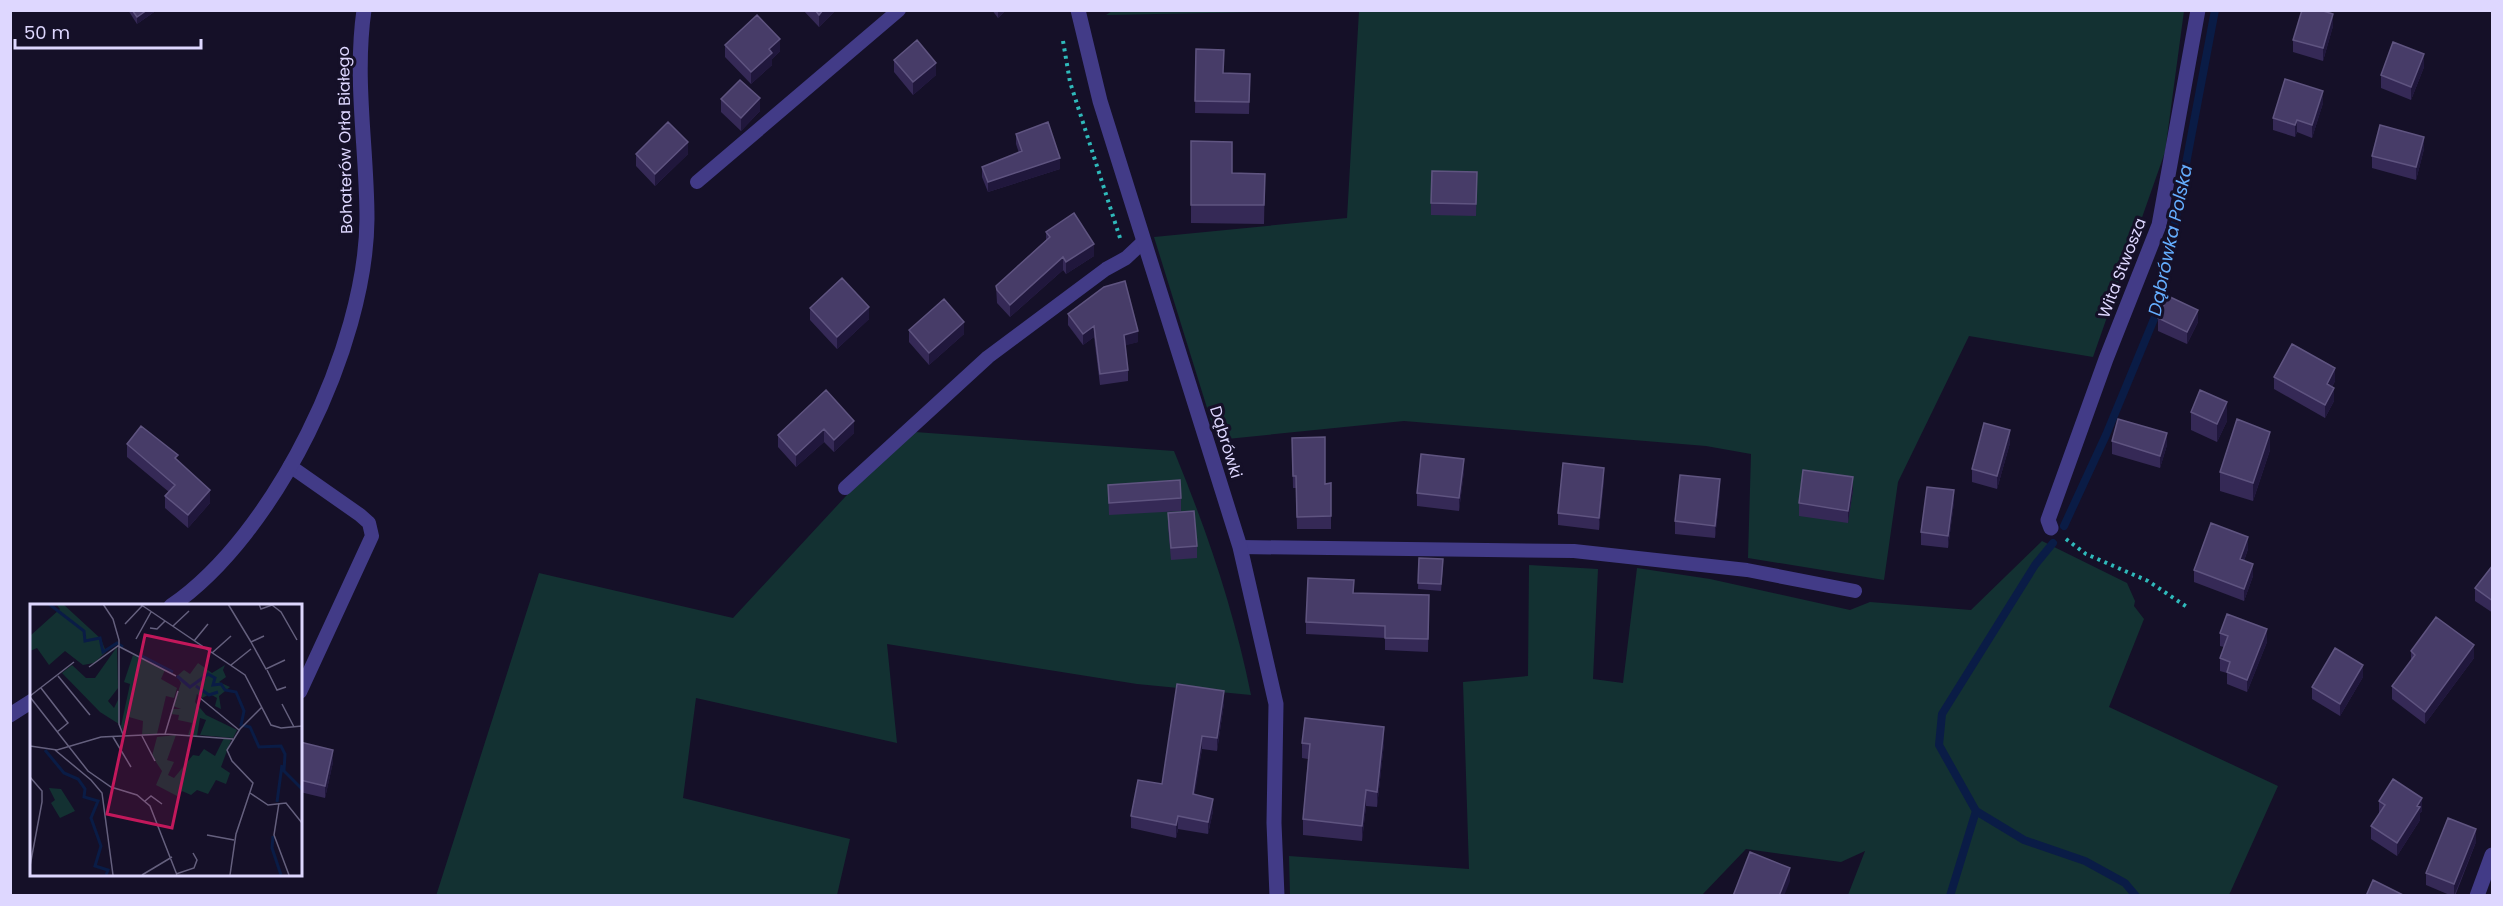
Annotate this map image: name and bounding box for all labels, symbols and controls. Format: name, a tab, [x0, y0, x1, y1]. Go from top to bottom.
scale bar	[15, 12, 201, 50]
text: 50 m	[24, 20, 70, 45]
street label: Bohaterów Orła Białego	[332, 46, 358, 234]
water label: Dąbrówka Polska	[2142, 162, 2198, 318]
street label: Wita Stwosza	[2092, 215, 2152, 321]
street label: Dąbrówki	[1204, 403, 1248, 481]
inset map	[30, 604, 302, 876]

